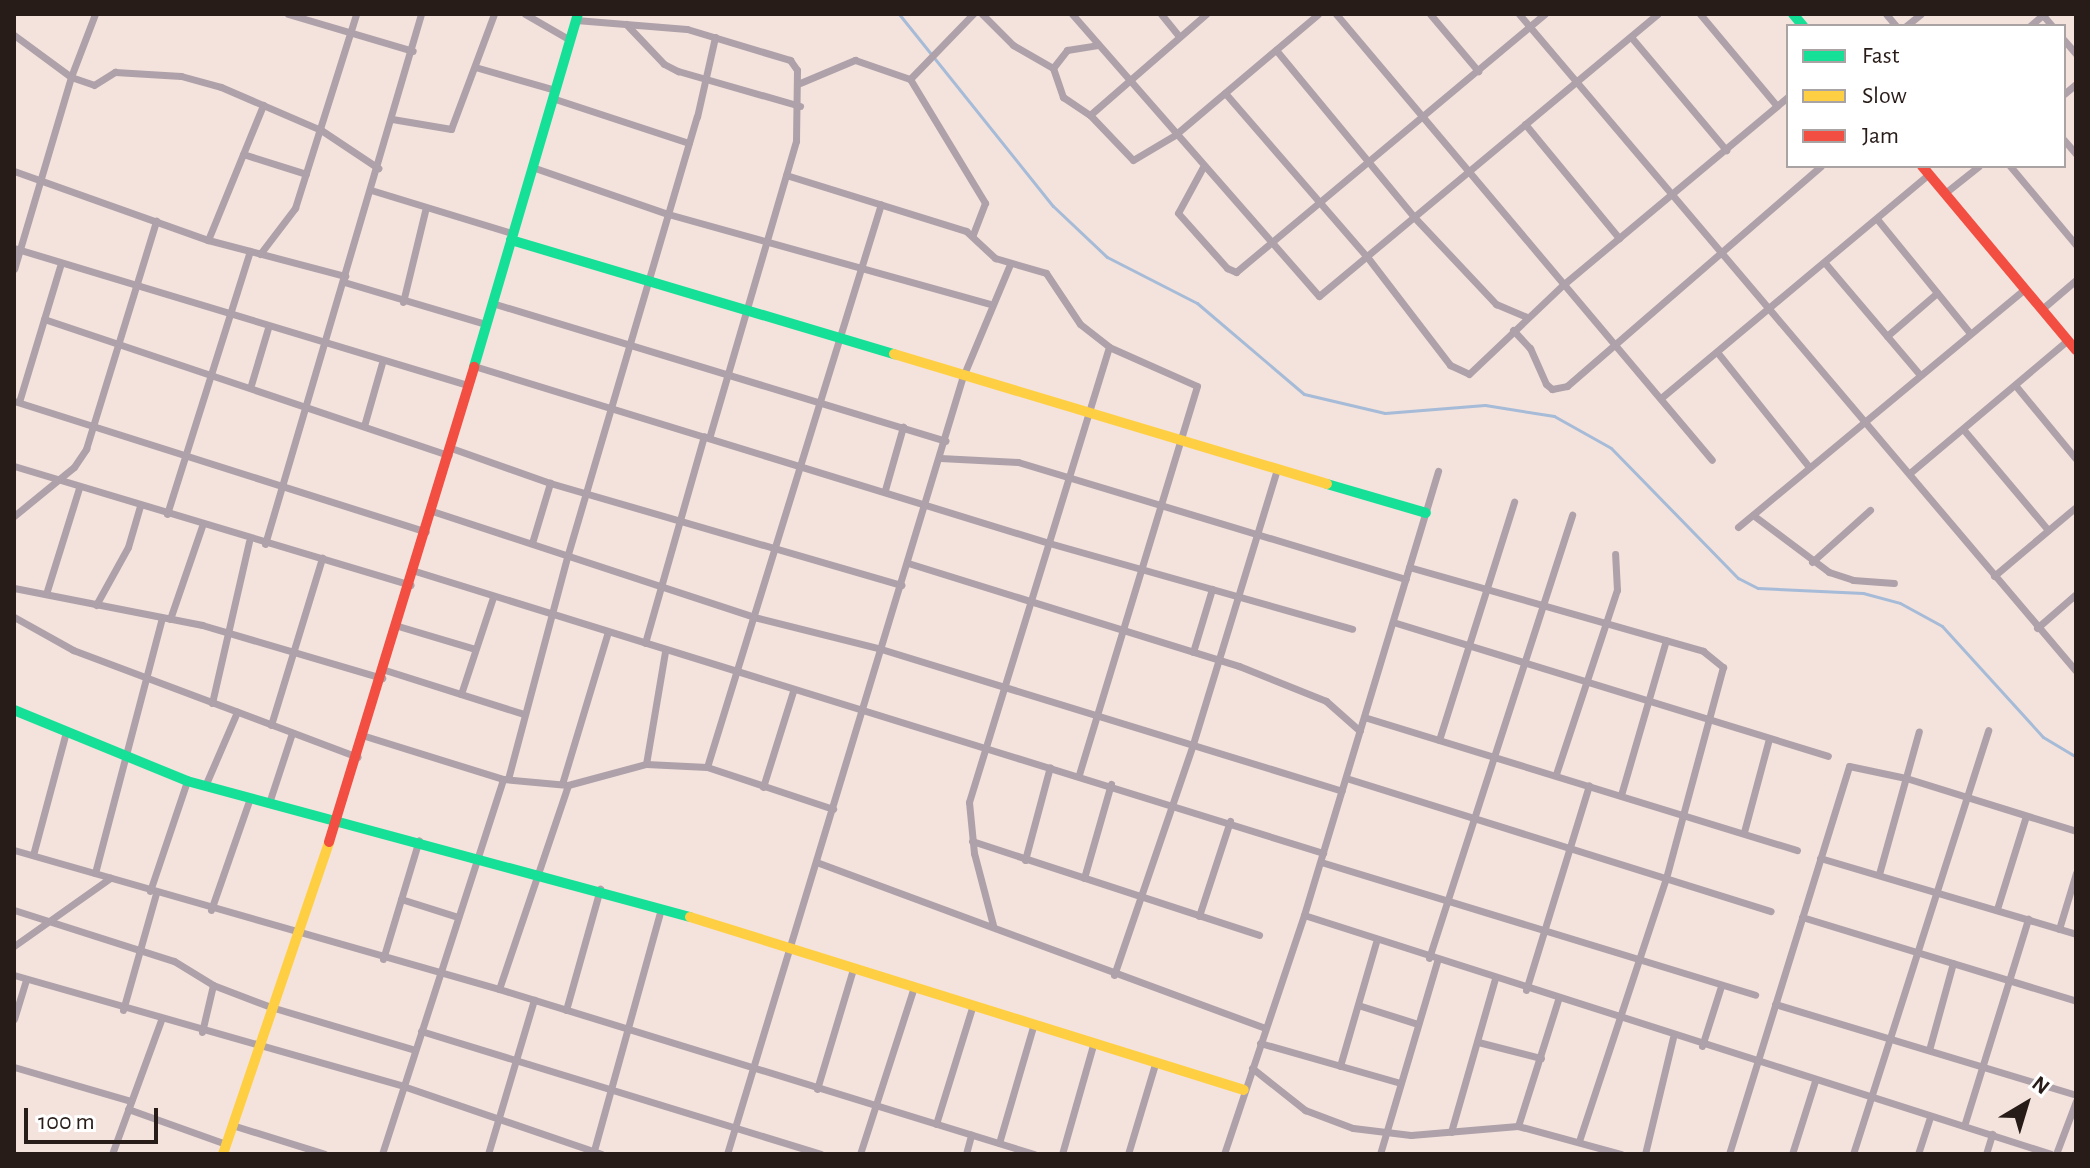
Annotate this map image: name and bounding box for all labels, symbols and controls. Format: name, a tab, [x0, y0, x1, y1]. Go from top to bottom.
legend	[1786, 24, 2066, 168]
text: Fast	[1862, 44, 1899, 68]
text: Slow	[1862, 84, 1907, 108]
text: Jam	[1862, 124, 1899, 148]
north arrow	[1986, 1064, 2066, 1144]
text: N	[2028, 1072, 2054, 1098]
scale bar	[28, 1092, 162, 1142]
text: 100 m	[38, 1110, 95, 1134]

